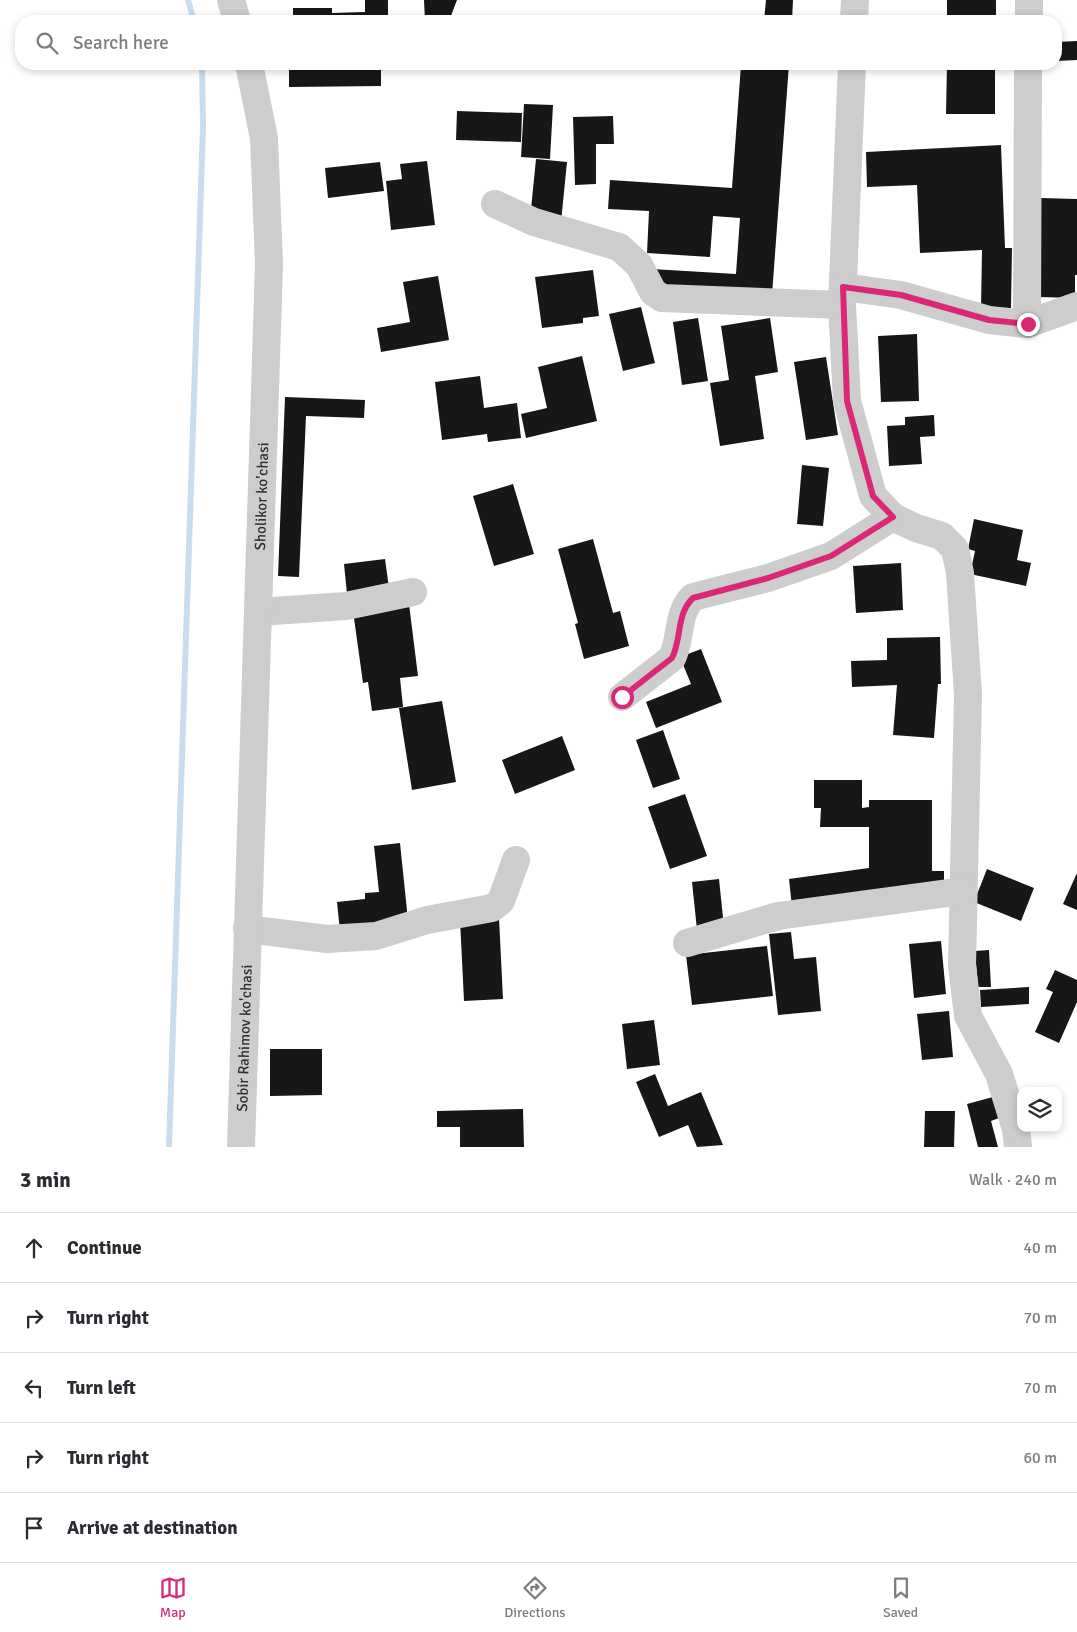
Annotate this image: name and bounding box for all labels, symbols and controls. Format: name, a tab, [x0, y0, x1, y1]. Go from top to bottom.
search box	[15, 15, 1062, 70]
icon: search	[33, 29, 61, 57]
text: Search here	[73, 31, 169, 55]
route end	[1017, 313, 1040, 336]
street label: Sholikor ko'chasi	[251, 442, 272, 551]
route start	[611, 686, 634, 709]
street label: Sobir Rahimov ko'chasi	[233, 964, 256, 1112]
map controls	[1017, 1087, 1062, 1132]
button: layers	[1017, 1087, 1062, 1132]
text: 3 min	[20, 1167, 71, 1193]
text: Walk · 240 m	[969, 1170, 1057, 1190]
icon: ahead	[20, 1234, 48, 1262]
text: Continue	[67, 1236, 142, 1260]
text: 40 m	[1023, 1238, 1057, 1258]
icon: right	[20, 1304, 48, 1332]
text: Turn right	[67, 1306, 149, 1330]
text: 70 m	[1023, 1308, 1057, 1328]
icon: left	[20, 1374, 48, 1402]
text: Turn left	[67, 1376, 136, 1400]
text: 70 m	[1023, 1378, 1057, 1398]
icon: right	[20, 1444, 48, 1472]
text: Turn right	[67, 1446, 149, 1470]
text: 60 m	[1023, 1448, 1057, 1468]
icon: arrive	[20, 1514, 48, 1542]
text: Arrive at destination	[67, 1516, 238, 1540]
tab: Map	[159, 1574, 187, 1621]
tab: Directions	[504, 1574, 565, 1621]
tab: Saved	[883, 1574, 918, 1621]

